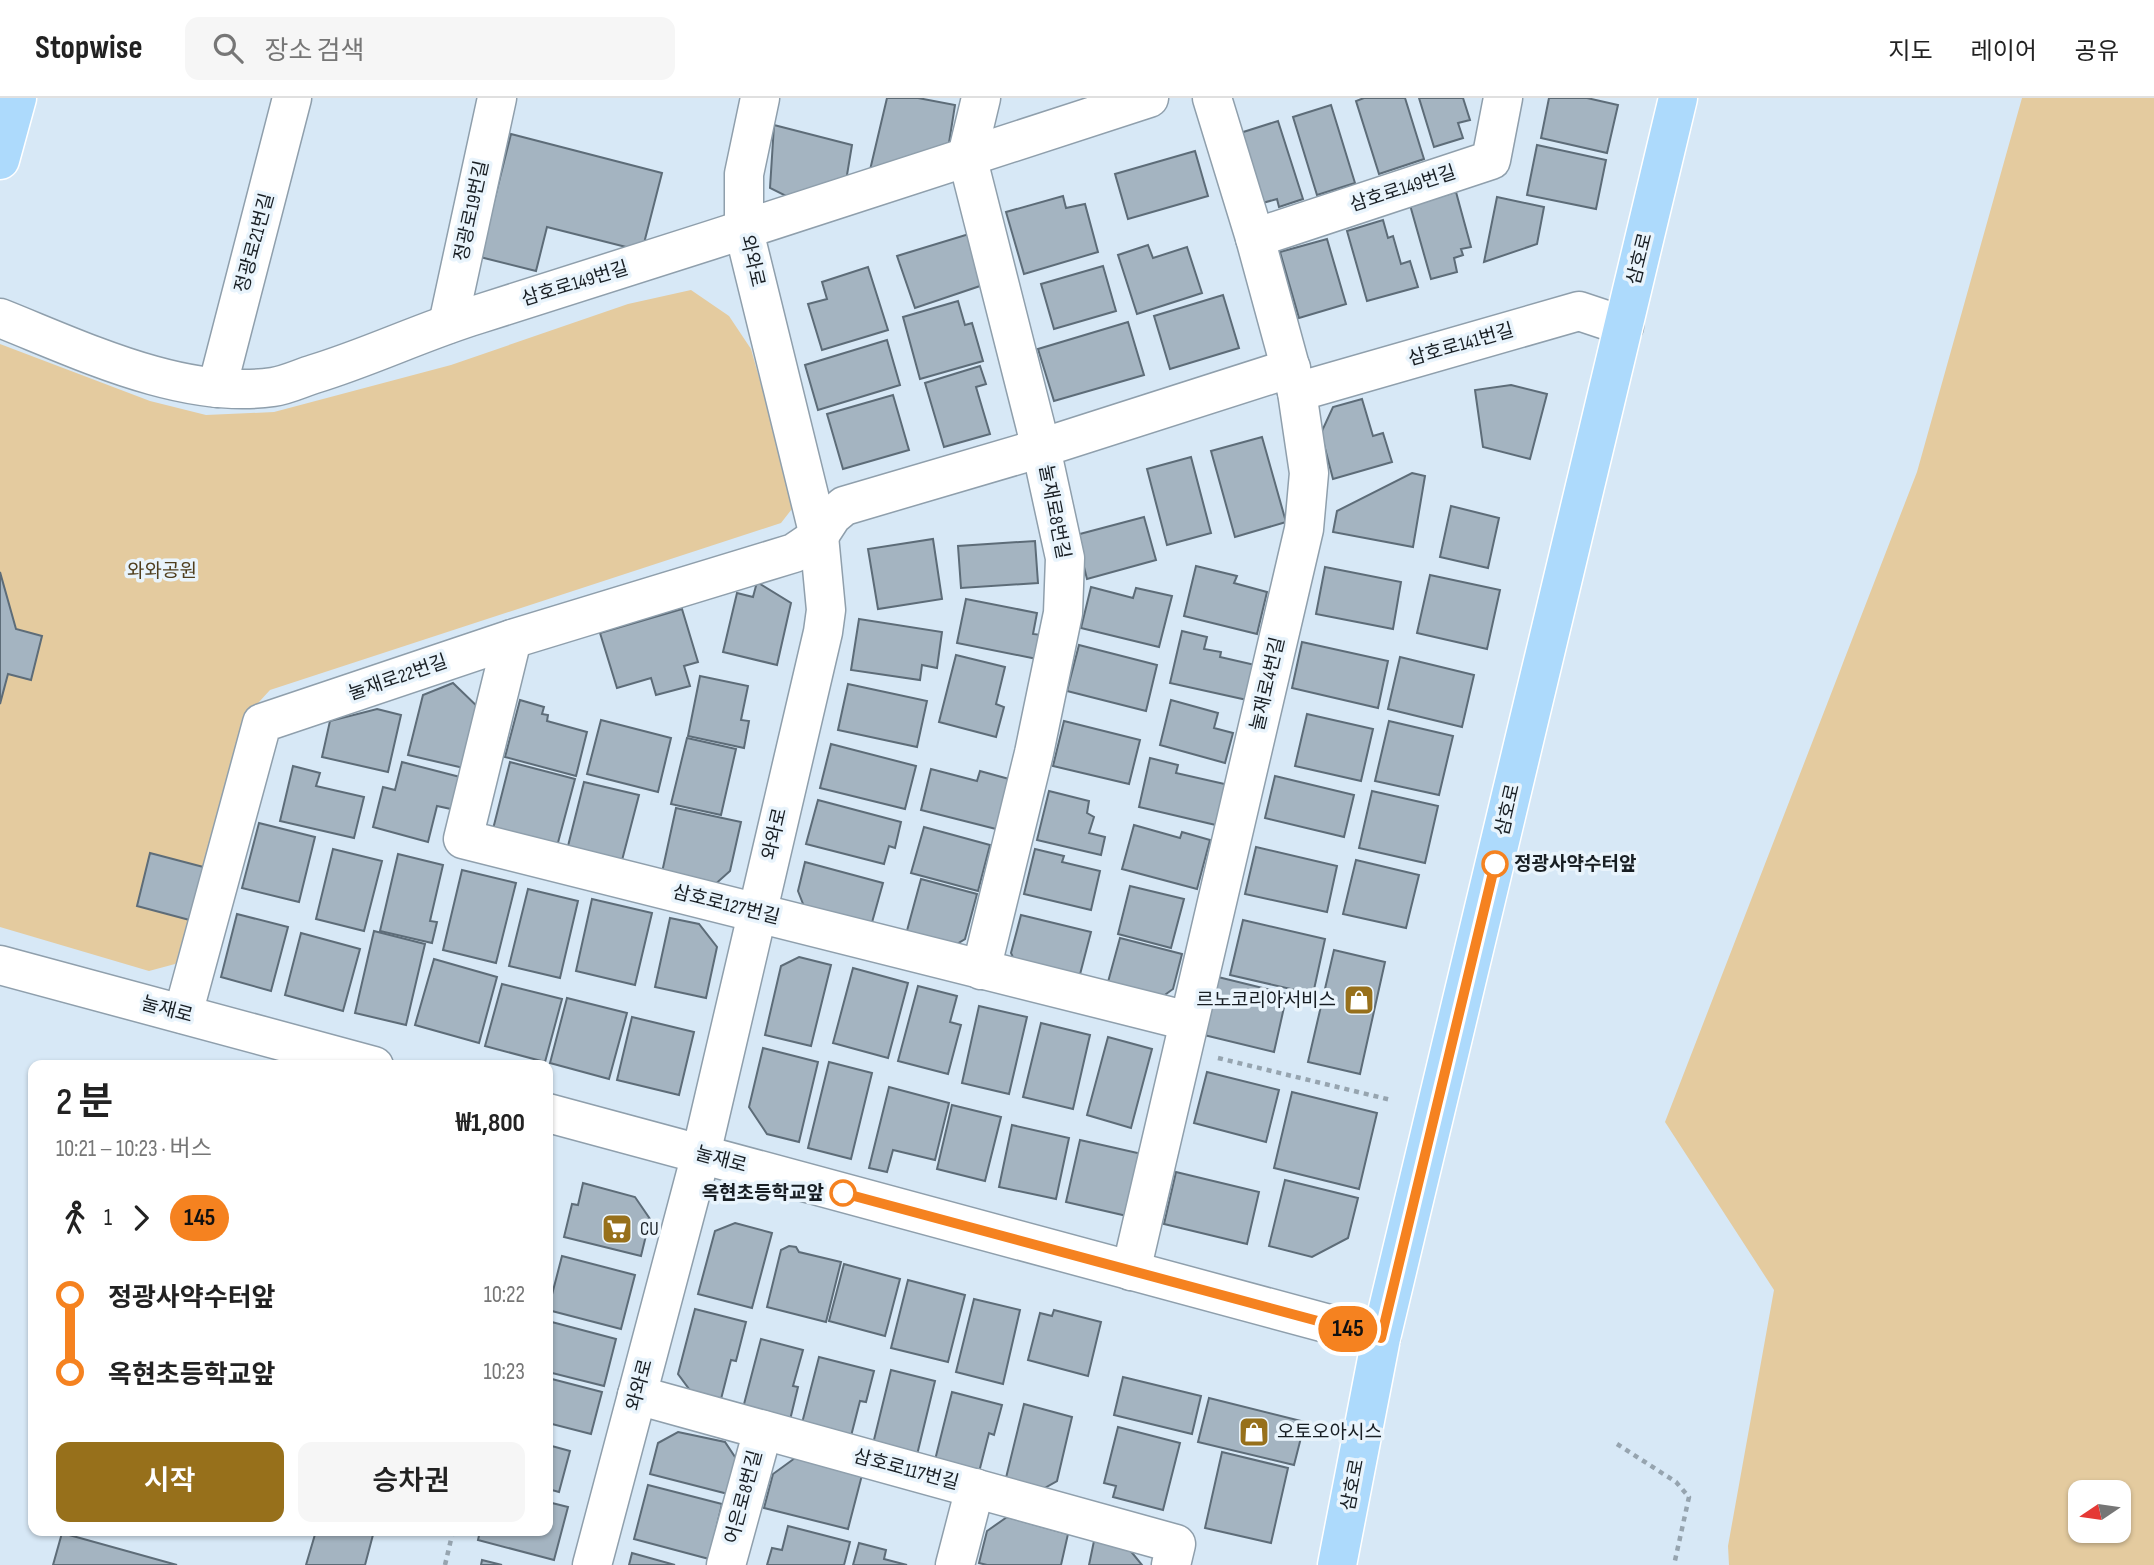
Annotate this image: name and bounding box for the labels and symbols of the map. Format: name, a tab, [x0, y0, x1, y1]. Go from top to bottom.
street label: 정광로19번길	[450, 158, 494, 264]
street label: 삼호로149번길	[1347, 161, 1459, 217]
street label: 정광로21번길	[231, 191, 279, 295]
street label: 삼호로	[1622, 231, 1658, 287]
street label: 와와로	[735, 233, 769, 289]
street label: 삼호로149번길	[519, 257, 631, 311]
street label: 삼호로141번길	[1406, 319, 1516, 371]
street label: 눌재로8번길	[1034, 463, 1074, 561]
park label: 와와공원	[127, 560, 197, 583]
street label: 눌재로4번길	[1246, 635, 1290, 733]
street label: 눌재로22번길	[346, 650, 450, 706]
street label: 삼호로	[1491, 782, 1525, 838]
street label: 와와로	[758, 806, 792, 862]
marker: 정광사약수터앞	[1482, 851, 1508, 877]
place label: 정광사약수터앞	[1514, 853, 1636, 876]
street label: 삼호로127번길	[670, 881, 782, 929]
shop icon: 르노코리아서비스	[1342, 983, 1376, 1017]
place label: 르노코리아서비스	[1196, 989, 1336, 1012]
street label: 눌재로	[139, 992, 195, 1028]
street label: 눌재로	[693, 1142, 749, 1178]
marker: 옥현초등학교앞	[830, 1180, 856, 1206]
place label: 옥현초등학교앞	[702, 1182, 824, 1205]
supermarket icon: CU	[600, 1212, 634, 1246]
place label: CU	[640, 1218, 659, 1241]
line badge: 145	[1308, 1306, 1388, 1352]
street label: 와와로	[622, 1357, 658, 1413]
shop icon: 오토오아시스	[1237, 1415, 1271, 1449]
place label: 오토오아시스	[1277, 1421, 1382, 1444]
street label: 삼호로117번길	[851, 1445, 961, 1495]
street label: 어은로8번길	[721, 1448, 767, 1546]
street label: 삼호로	[1337, 1457, 1369, 1513]
north arrow	[2068, 1480, 2132, 1544]

